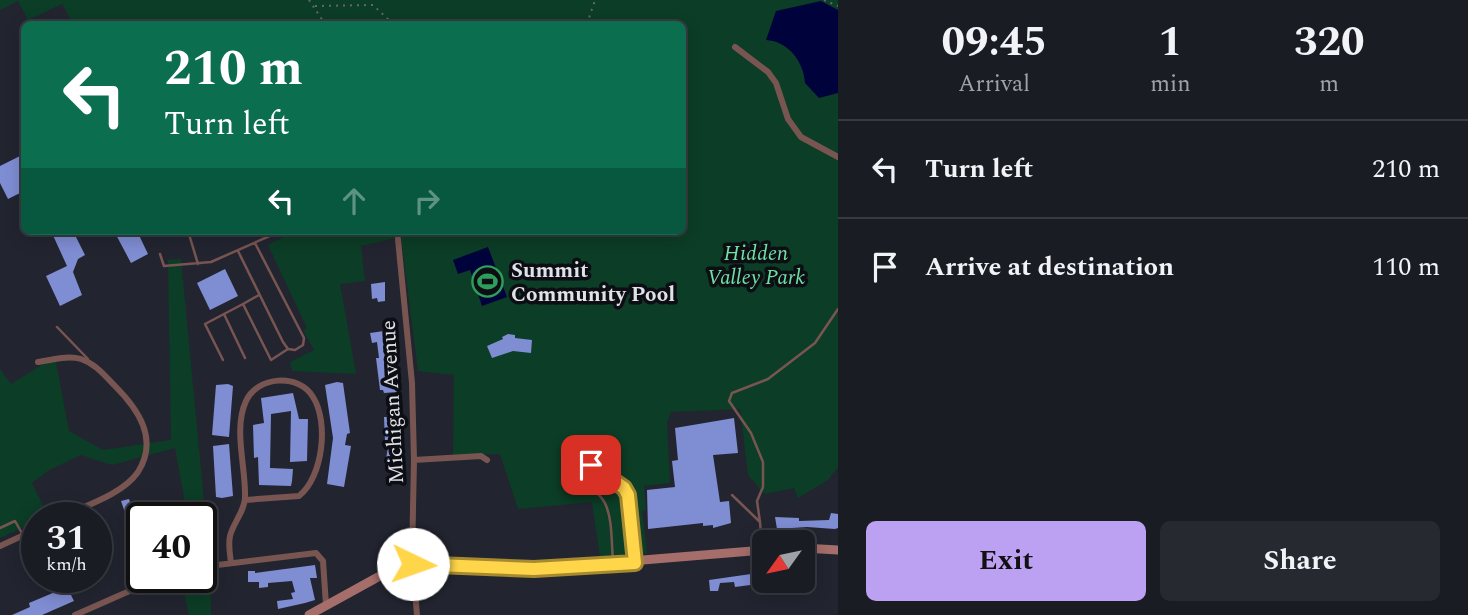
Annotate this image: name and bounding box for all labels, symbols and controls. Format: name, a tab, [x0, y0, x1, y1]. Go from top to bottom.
text: 09:45	[941, 11, 1047, 74]
text: 1	[1159, 11, 1182, 74]
text: 320	[1294, 11, 1365, 74]
text: 210 m	[164, 32, 303, 107]
icon: left	[49, 49, 140, 140]
text: Arrival	[958, 67, 1030, 102]
text: min	[1150, 67, 1191, 102]
text: m	[1319, 67, 1339, 102]
text: Turn left	[164, 100, 290, 149]
text: Turn left	[925, 149, 1033, 189]
text: 210 m	[1372, 149, 1440, 189]
icon: left	[866, 150, 904, 188]
icon: left	[262, 182, 300, 220]
icon: ahead	[335, 182, 373, 220]
icon: right	[408, 182, 446, 220]
park label: Hidden Valley Park	[707, 238, 805, 294]
text: Arrive at destination	[925, 247, 1174, 287]
text: 110 m	[1372, 247, 1440, 287]
icon: arrive	[866, 248, 904, 286]
place label: Summit Community Pool	[511, 255, 675, 311]
sports icon: Summit Community Pool	[471, 265, 505, 299]
street label: Michigan Avenue	[373, 319, 413, 485]
pin	[561, 435, 621, 495]
icon: arrive	[572, 446, 610, 484]
speed limit sign: 40	[126, 502, 217, 593]
text: 31	[47, 512, 86, 565]
button: Exit	[866, 521, 1146, 601]
button: Share	[1160, 521, 1440, 601]
position arrow	[376, 527, 450, 601]
north arrow	[752, 530, 816, 593]
map controls	[752, 530, 815, 593]
text: km/h	[46, 551, 87, 578]

